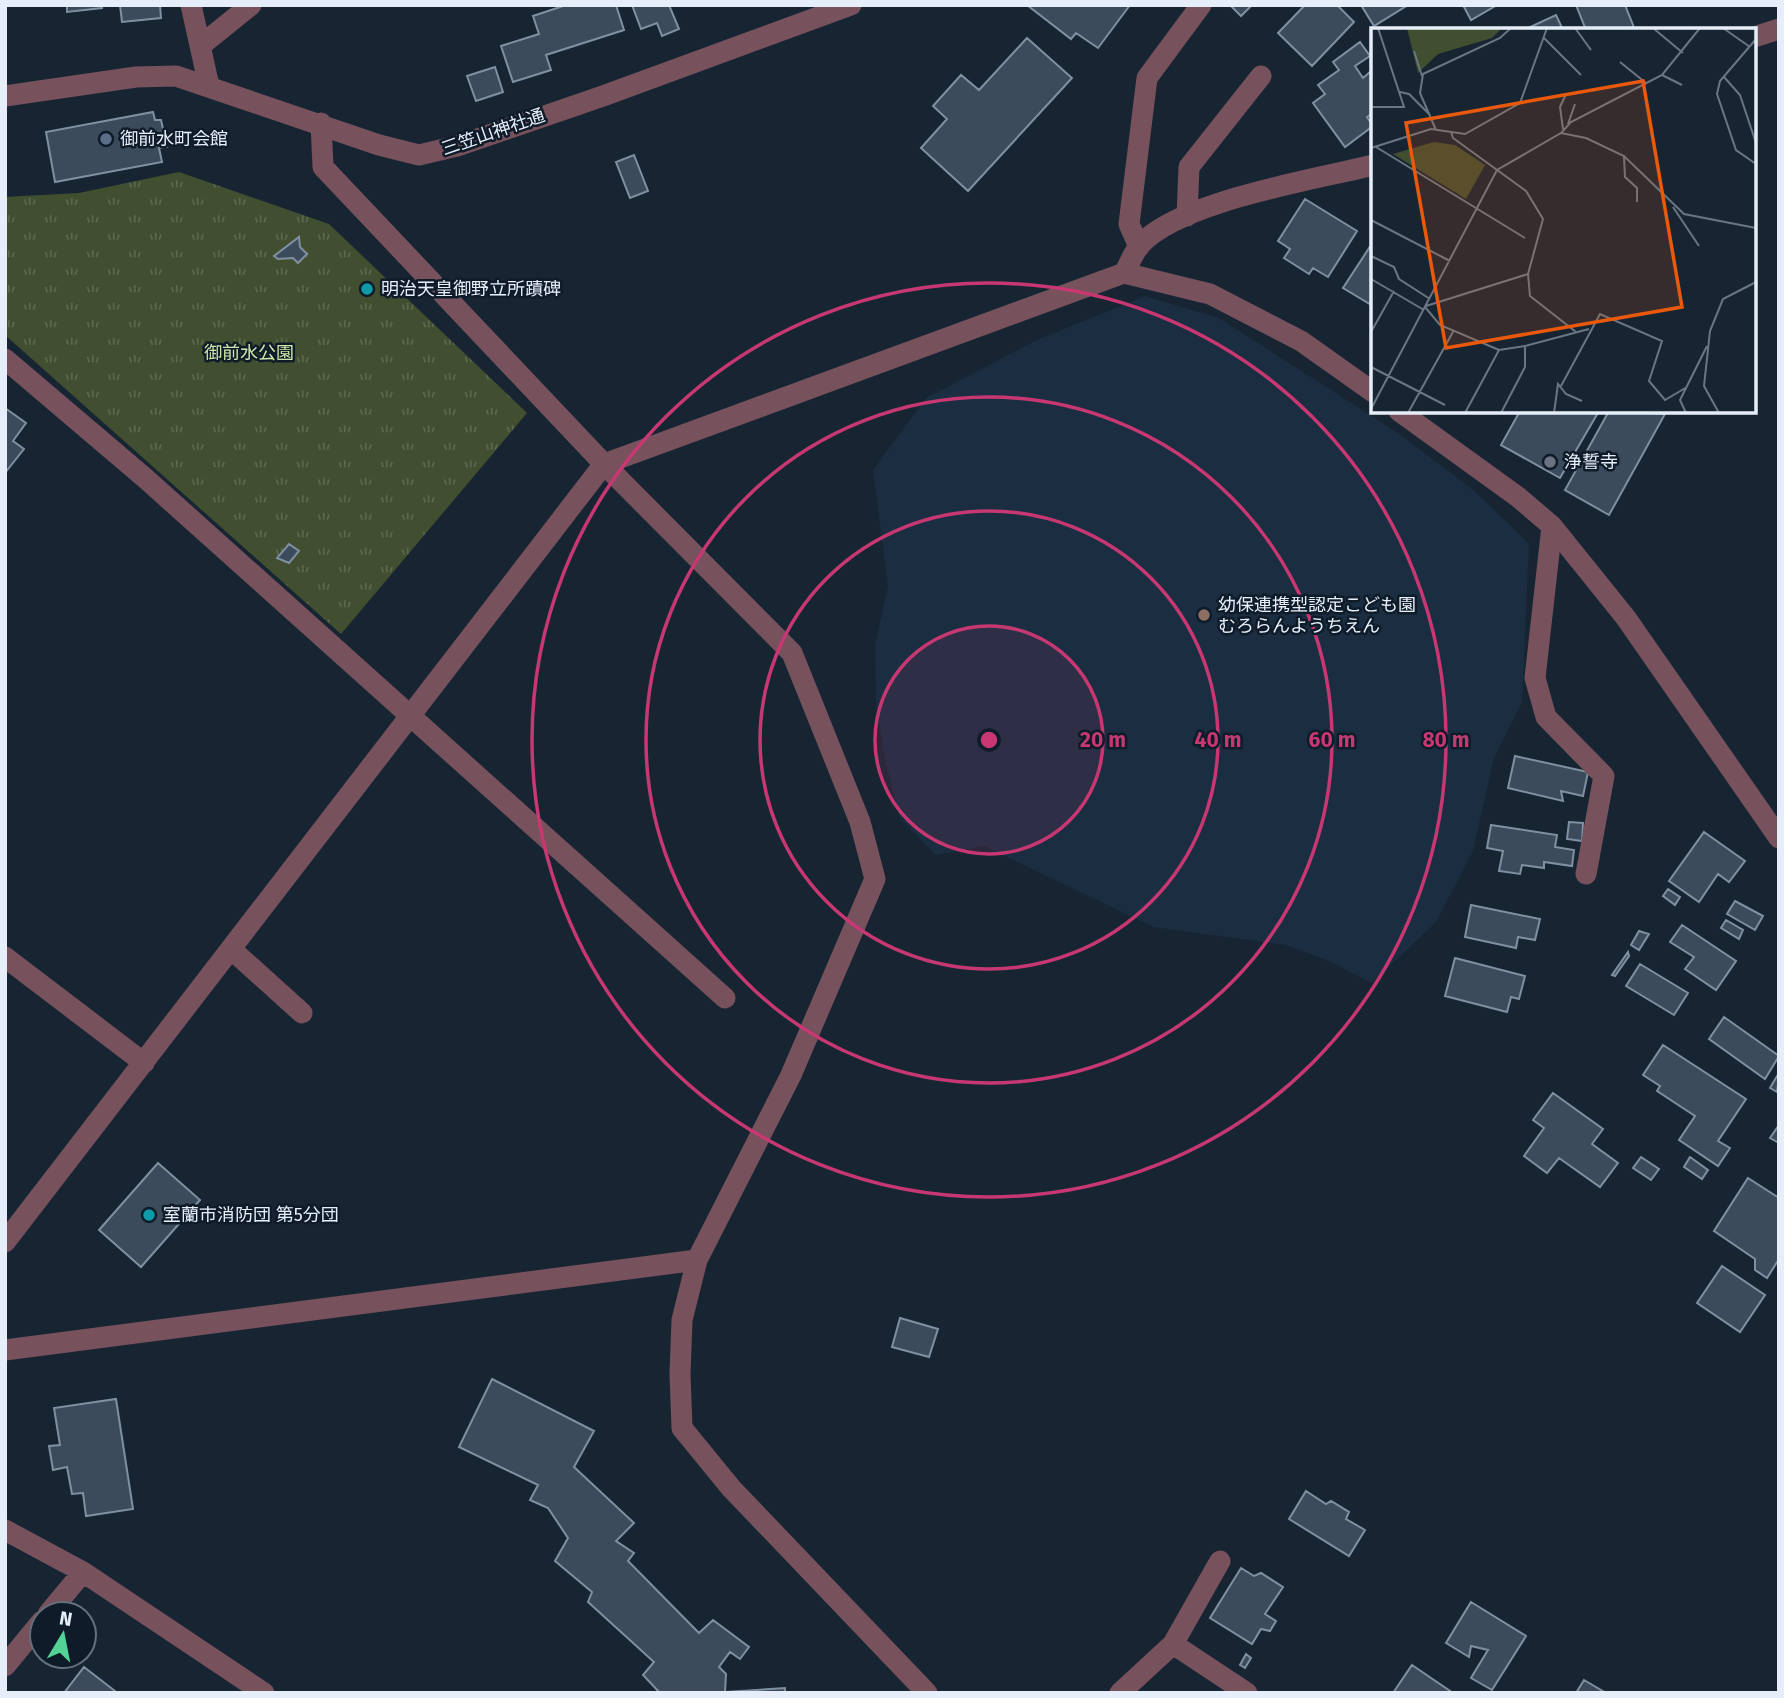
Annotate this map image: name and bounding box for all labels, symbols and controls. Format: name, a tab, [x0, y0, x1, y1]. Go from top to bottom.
inset map	[1371, 28, 1756, 413]
street label: 三笠山神社通	[438, 104, 548, 160]
place label: 御前水町会館	[120, 128, 228, 150]
marker: 御前水町会館	[98, 131, 114, 147]
place label: 明治天皇御野立所蹟碑	[381, 278, 561, 300]
marker: 明治天皇御野立所蹟碑	[359, 281, 375, 297]
park label: 御前水公園	[204, 342, 294, 364]
place label: 浄誓寺	[1564, 451, 1618, 473]
marker: 浄誓寺	[1542, 454, 1558, 470]
place label: 幼保連携型認定こども園 むろらんようちえん	[1218, 594, 1416, 637]
marker: 幼保連携型認定こども園 むろらんようちえん	[1196, 607, 1212, 623]
text: 20 m	[1080, 727, 1126, 753]
text: 40 m	[1195, 727, 1241, 753]
text: 60 m	[1309, 727, 1355, 753]
text: 80 m	[1422, 727, 1470, 753]
centre of rings	[977, 728, 1001, 752]
place label: 室蘭市消防団 第5分団	[163, 1204, 339, 1226]
marker: 室蘭市消防団 第5分団	[141, 1207, 157, 1223]
north arrow	[28, 1600, 98, 1670]
text: N	[58, 1606, 74, 1631]

